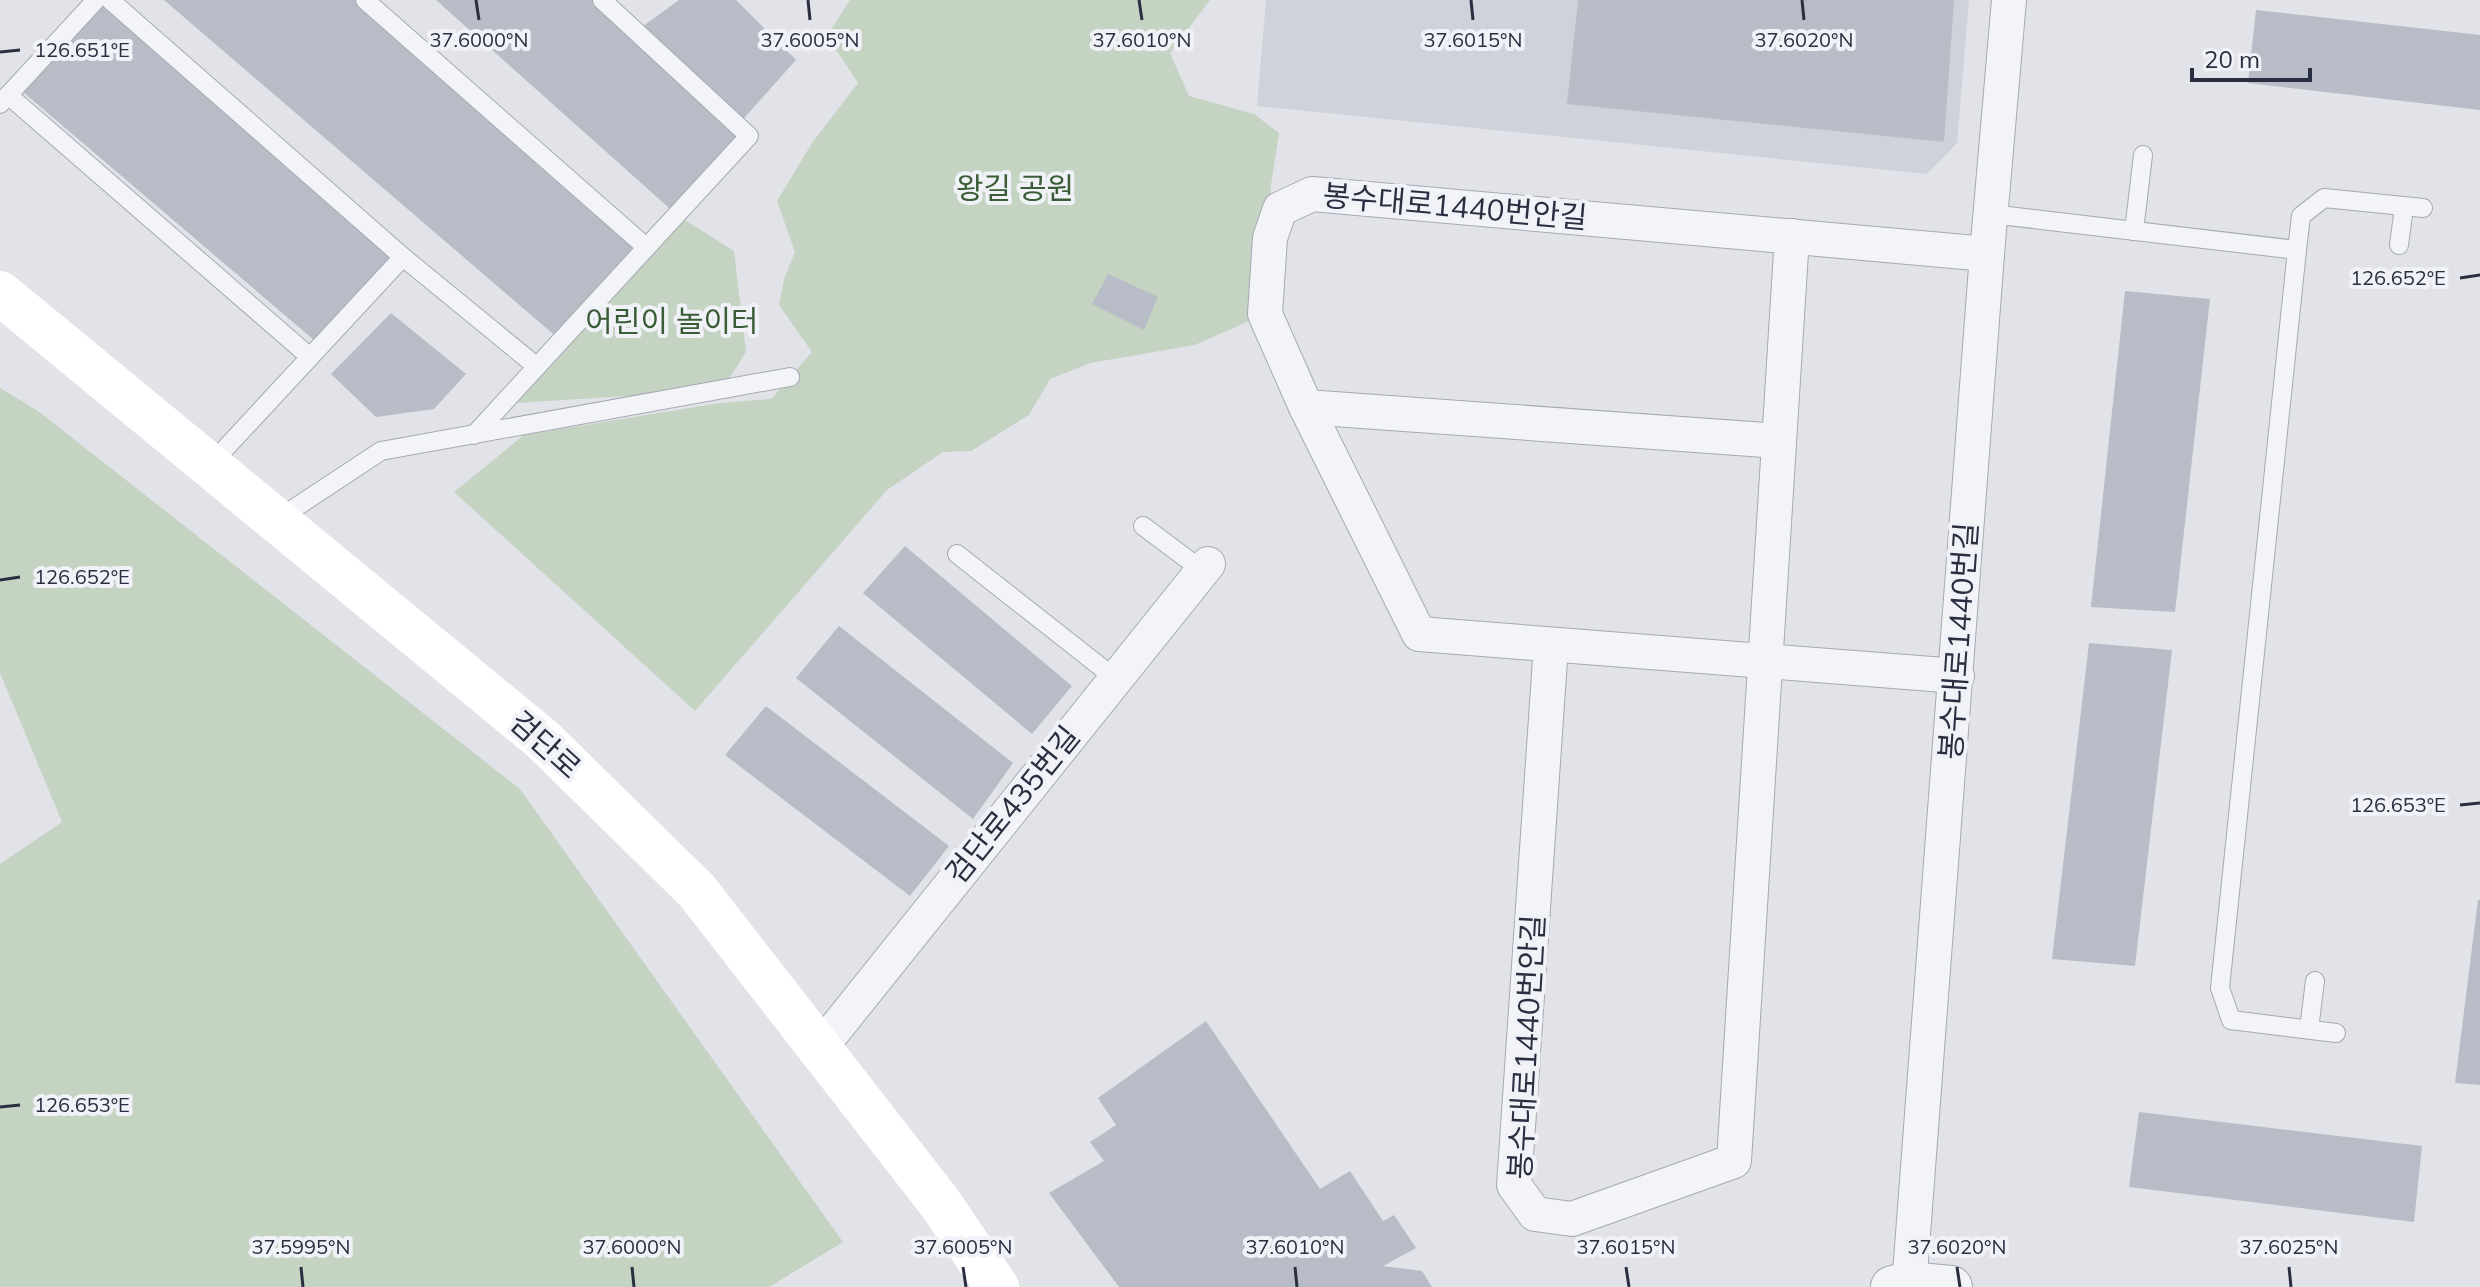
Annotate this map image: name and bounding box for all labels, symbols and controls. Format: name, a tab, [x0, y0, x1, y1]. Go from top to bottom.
text: 37.6000°N	[430, 27, 528, 52]
text: 37.6005°N	[761, 27, 859, 52]
text: 37.6010°N	[1093, 27, 1191, 52]
text: 37.6015°N	[1424, 27, 1522, 52]
text: 37.6020°N	[1755, 27, 1853, 52]
scale bar	[2192, 32, 2310, 82]
text: 126.651°E	[34, 37, 130, 62]
text: 20 m	[2204, 44, 2260, 74]
park label: 왕길 공원	[956, 169, 1074, 207]
street label: 봉수대로1440번안길	[1321, 176, 1589, 236]
text: 126.652°E	[2350, 265, 2446, 290]
park label: 어린이 놀이터	[585, 302, 759, 340]
street label: 봉수대로1440번길	[1931, 521, 1985, 761]
text: 126.652°E	[34, 564, 130, 589]
street label: 검단로	[502, 702, 589, 786]
street label: 검단로435번길	[937, 718, 1087, 891]
text: 126.653°E	[2350, 792, 2446, 817]
street label: 봉수대로1440번안길	[1500, 914, 1552, 1180]
text: 126.653°E	[34, 1092, 130, 1117]
text: 37.5995°N	[252, 1234, 350, 1259]
text: 37.6000°N	[583, 1234, 681, 1259]
text: 37.6005°N	[914, 1234, 1012, 1259]
text: 37.6010°N	[1246, 1234, 1344, 1259]
text: 37.6015°N	[1577, 1234, 1675, 1259]
text: 37.6020°N	[1908, 1234, 2006, 1259]
text: 37.6025°N	[2240, 1234, 2338, 1259]

